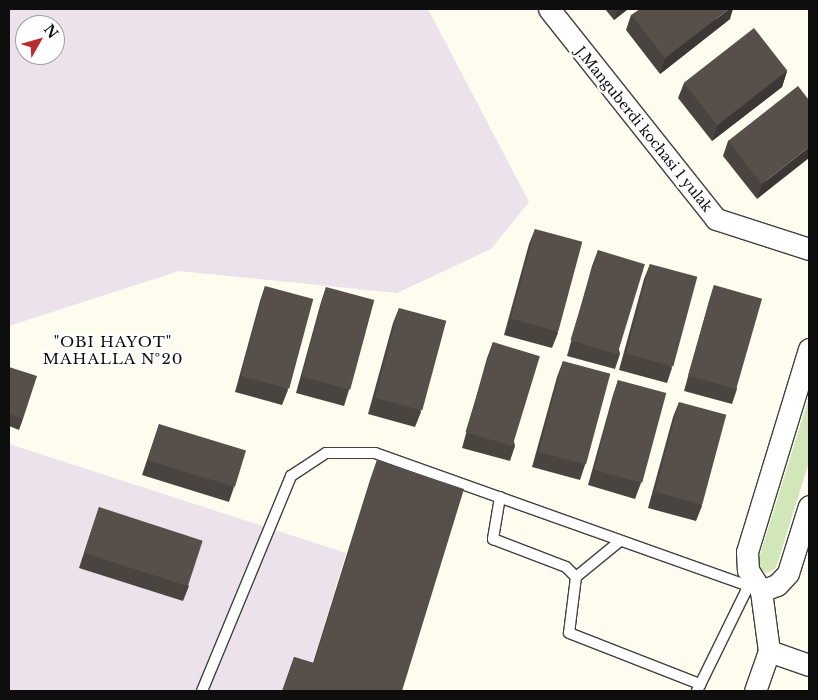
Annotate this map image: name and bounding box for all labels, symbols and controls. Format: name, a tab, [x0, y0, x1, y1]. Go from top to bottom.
north arrow	[15, 15, 65, 65]
text: N	[40, 21, 62, 42]
street label: J.Manguberdi kochasi 1 yulak	[572, 43, 716, 215]
district label: "OBI HAYOT" MAHALLA №20	[41, 332, 185, 367]

